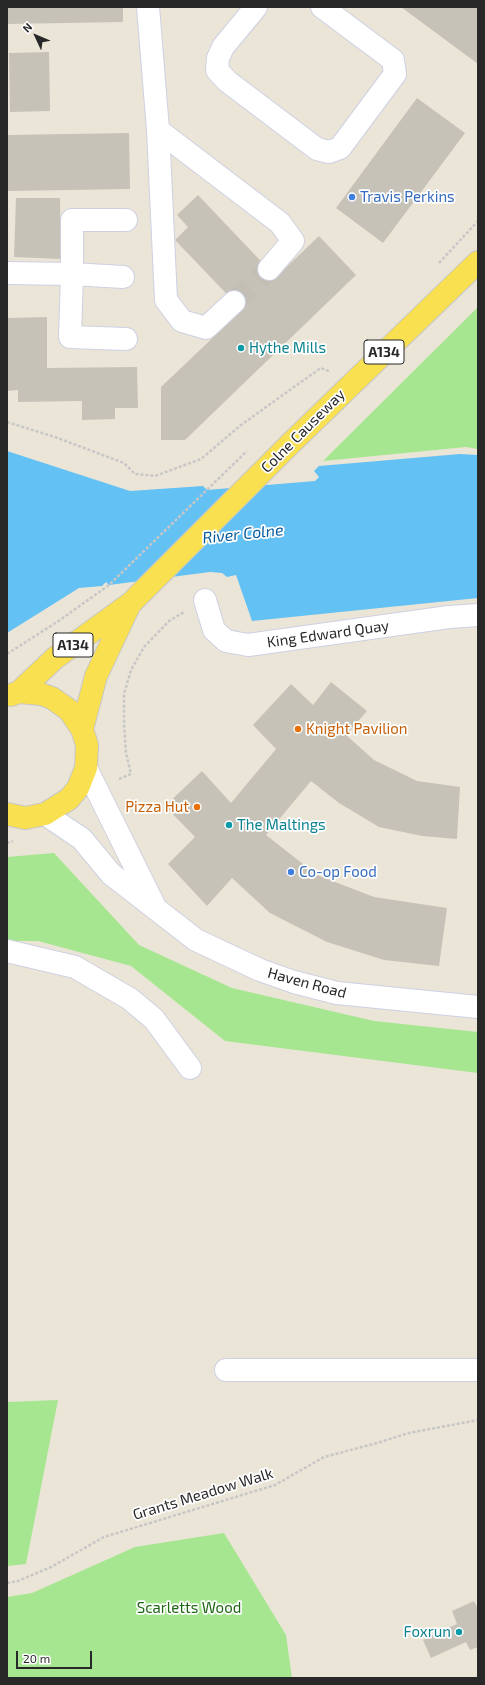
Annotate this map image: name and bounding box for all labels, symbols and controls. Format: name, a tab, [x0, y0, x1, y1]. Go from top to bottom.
north arrow	[16, 16, 56, 56]
text: N	[20, 20, 34, 35]
place label: Travis Perkins	[360, 188, 455, 206]
marker: Travis Perkins	[347, 192, 357, 202]
place label: Hythe Mills	[249, 339, 326, 357]
road number: A134	[364, 340, 404, 364]
marker: Hythe Mills	[236, 343, 246, 353]
street label: Colne Causeway	[257, 385, 349, 477]
water label: River Colne	[202, 520, 284, 548]
street label: King Edward Quay	[266, 617, 390, 651]
road number: A134	[53, 633, 93, 657]
place label: Knight Pavilion	[306, 720, 408, 738]
marker: Knight Pavilion	[293, 724, 303, 734]
place label: Pizza Hut	[125, 798, 189, 816]
marker: Pizza Hut	[192, 802, 202, 812]
place label: The Maltings	[237, 816, 326, 834]
marker: The Maltings	[224, 820, 234, 830]
place label: Co-op Food	[299, 863, 377, 881]
marker: Co-op Food	[286, 867, 296, 877]
street label: Haven Road	[266, 964, 348, 1002]
street label: Grants Meadow Walk	[131, 1464, 275, 1524]
park label: Scarletts Wood	[137, 1599, 241, 1617]
place label: Foxrun	[404, 1623, 451, 1641]
marker: Foxrun	[454, 1627, 464, 1637]
scale bar	[18, 1643, 94, 1669]
text: 20 m	[23, 1651, 50, 1665]

